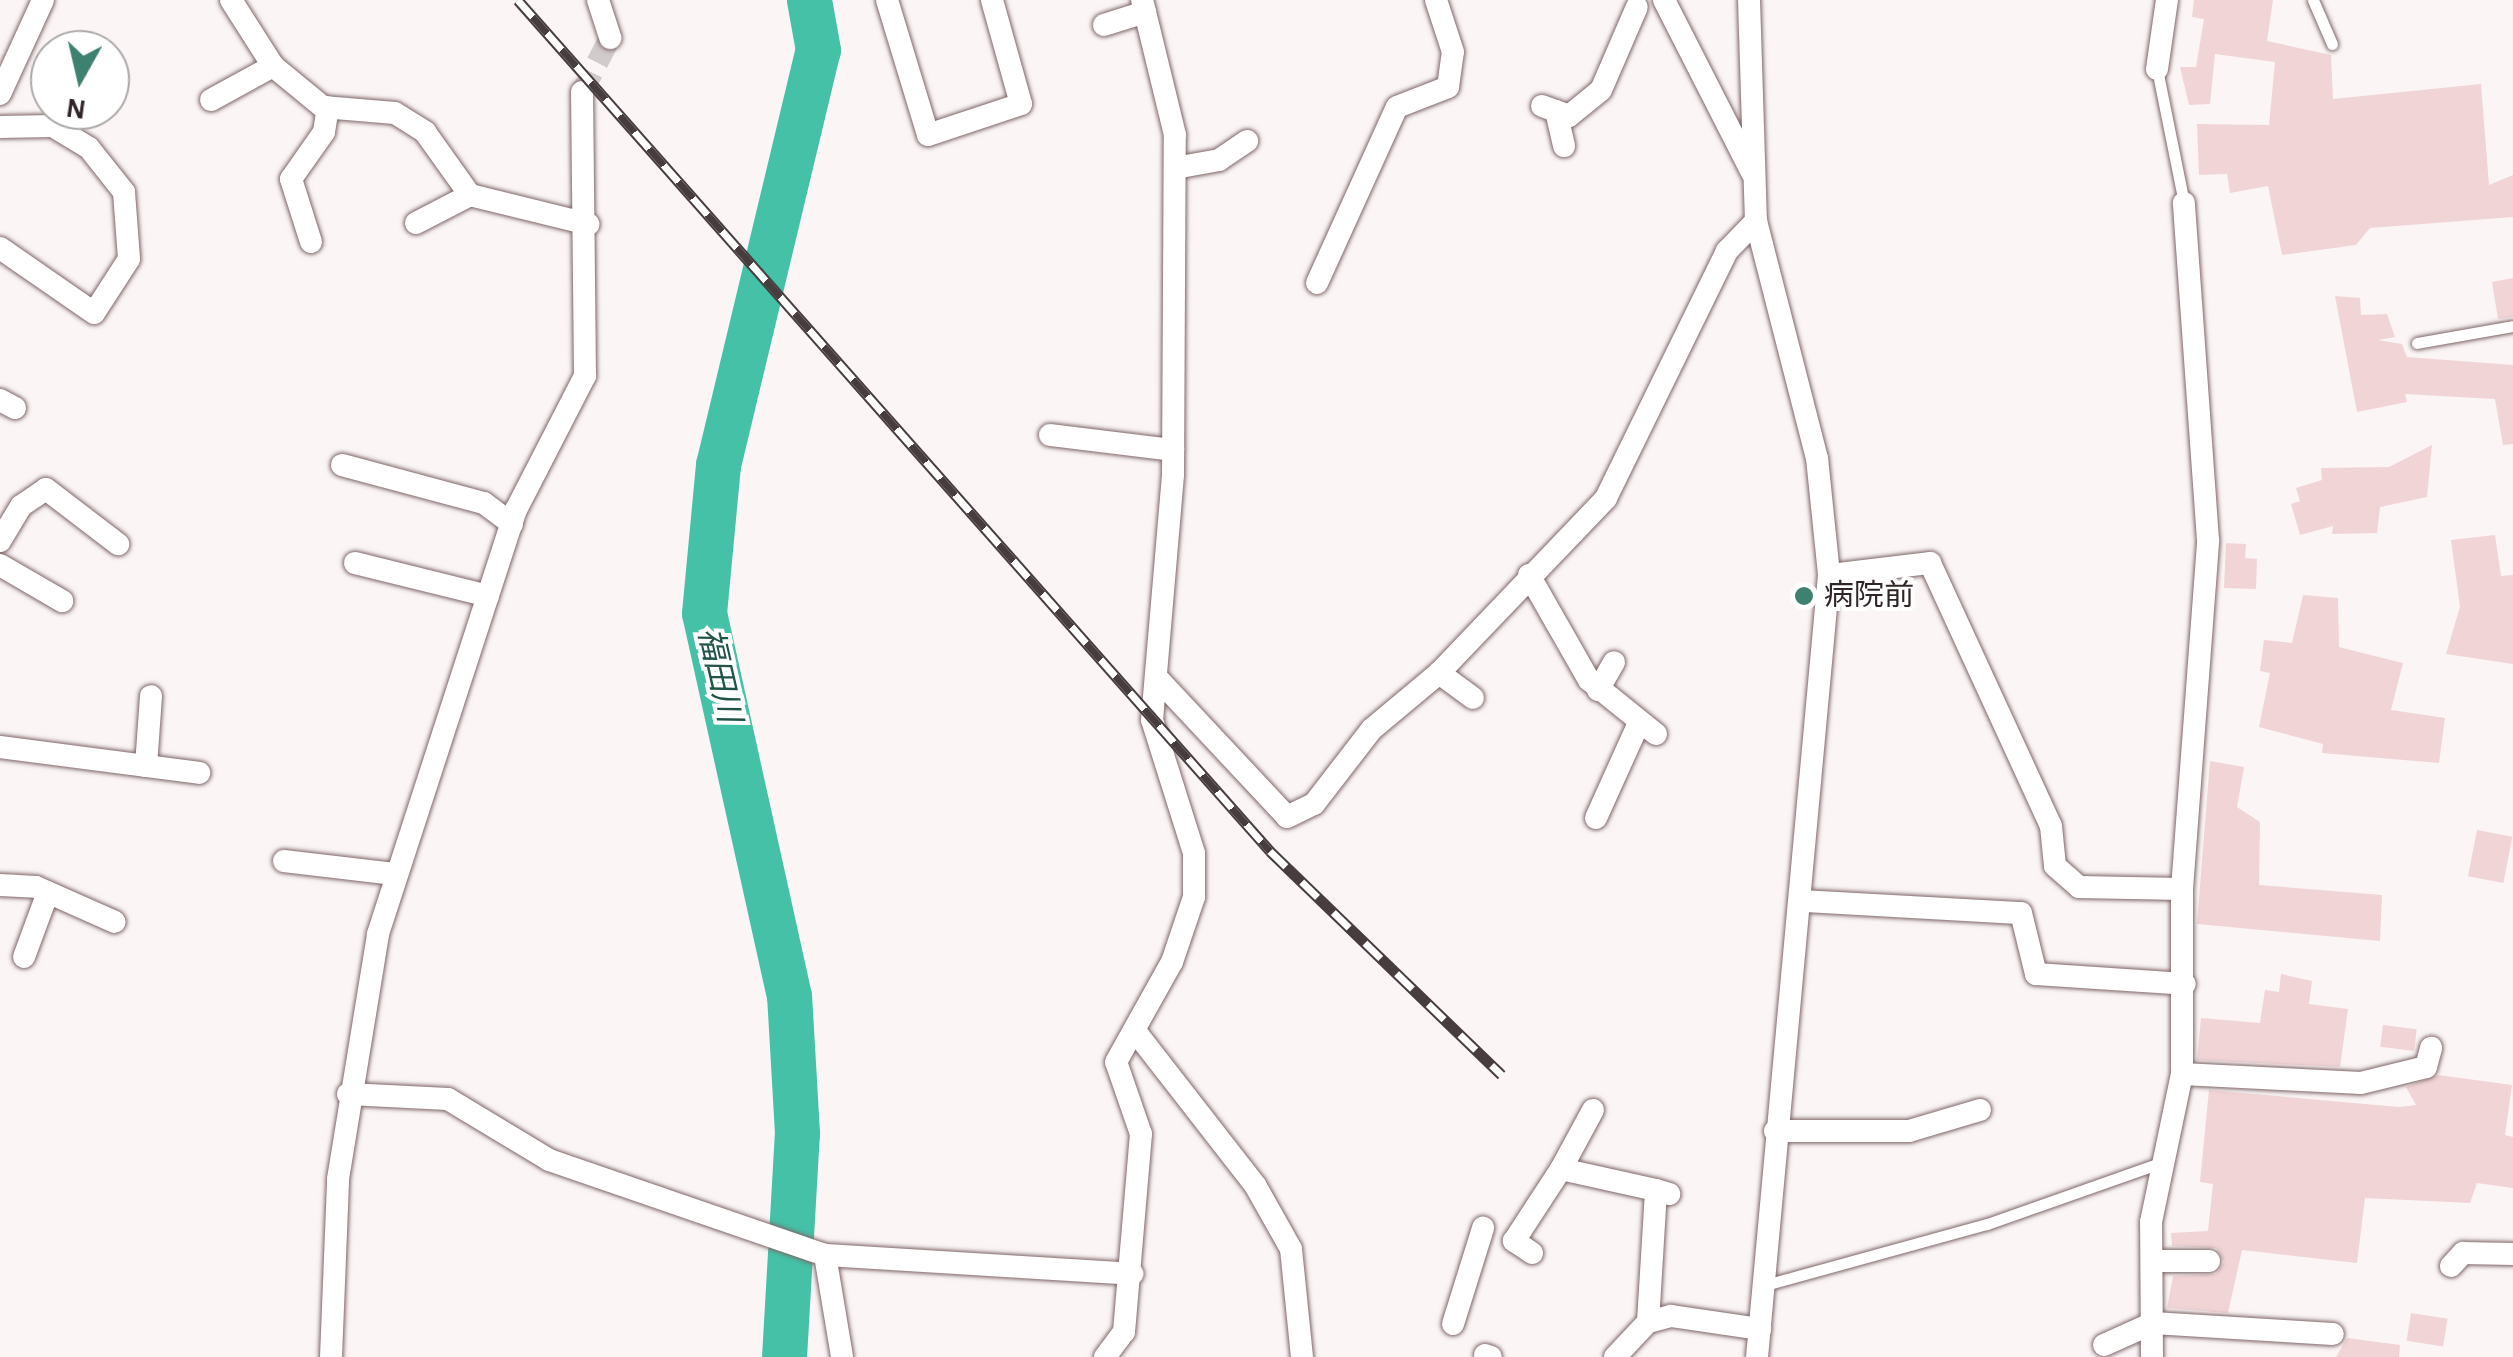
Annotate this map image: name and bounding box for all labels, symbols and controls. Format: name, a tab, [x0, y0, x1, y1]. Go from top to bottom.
north arrow	[30, 30, 130, 130]
text: N	[65, 93, 88, 123]
place label: 病院前	[1824, 578, 1914, 614]
marker: 病院前	[1793, 585, 1815, 607]
water label: 福田川	[689, 624, 749, 726]

